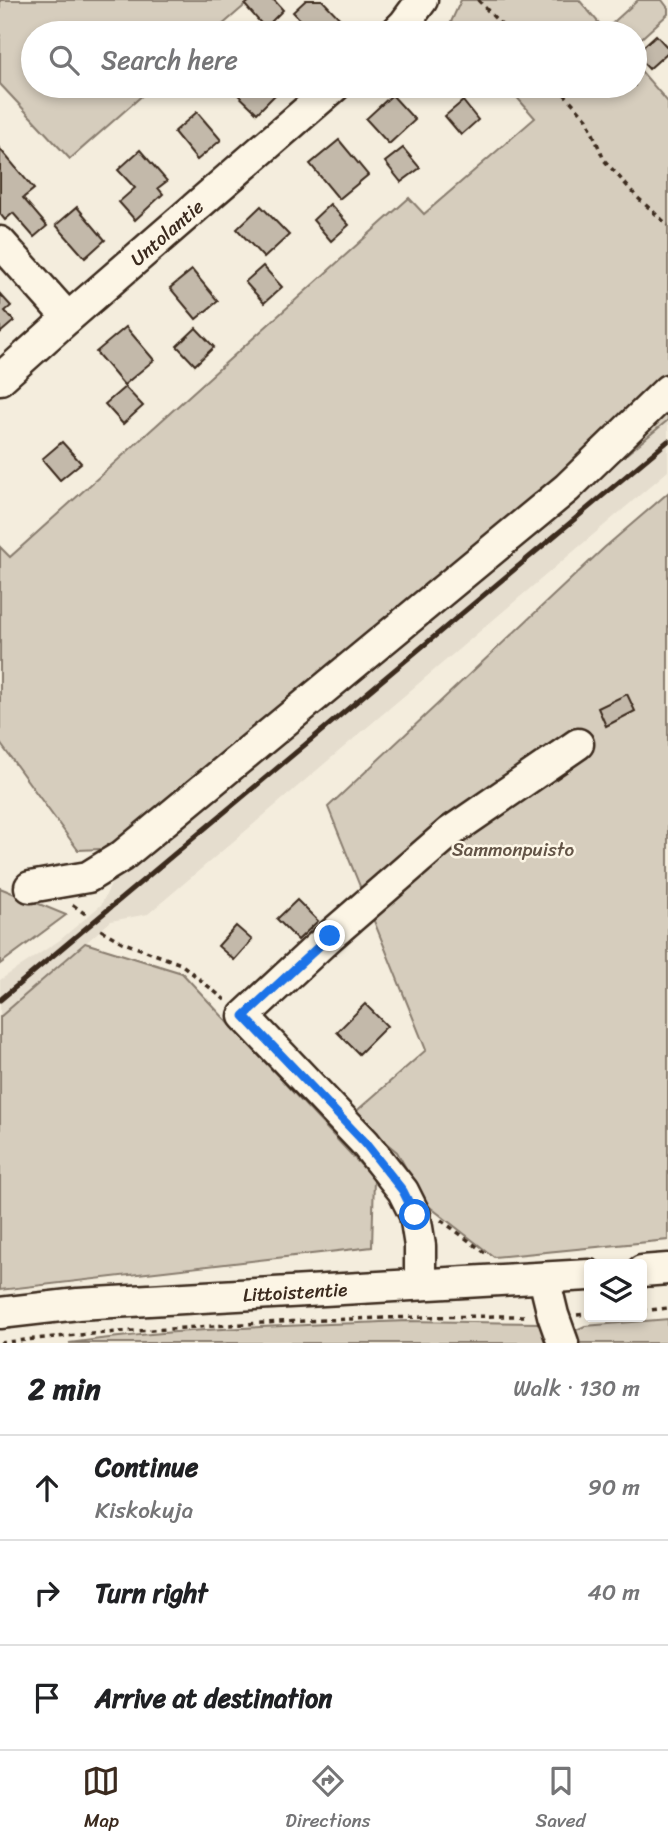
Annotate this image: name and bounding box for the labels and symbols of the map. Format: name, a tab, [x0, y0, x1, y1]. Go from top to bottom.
street label: Untolantie	[122, 190, 211, 274]
park label: Sammonpuisto	[452, 833, 574, 866]
route end	[314, 920, 345, 951]
route start	[399, 1199, 430, 1230]
street label: Littoistentie	[242, 1272, 348, 1311]

